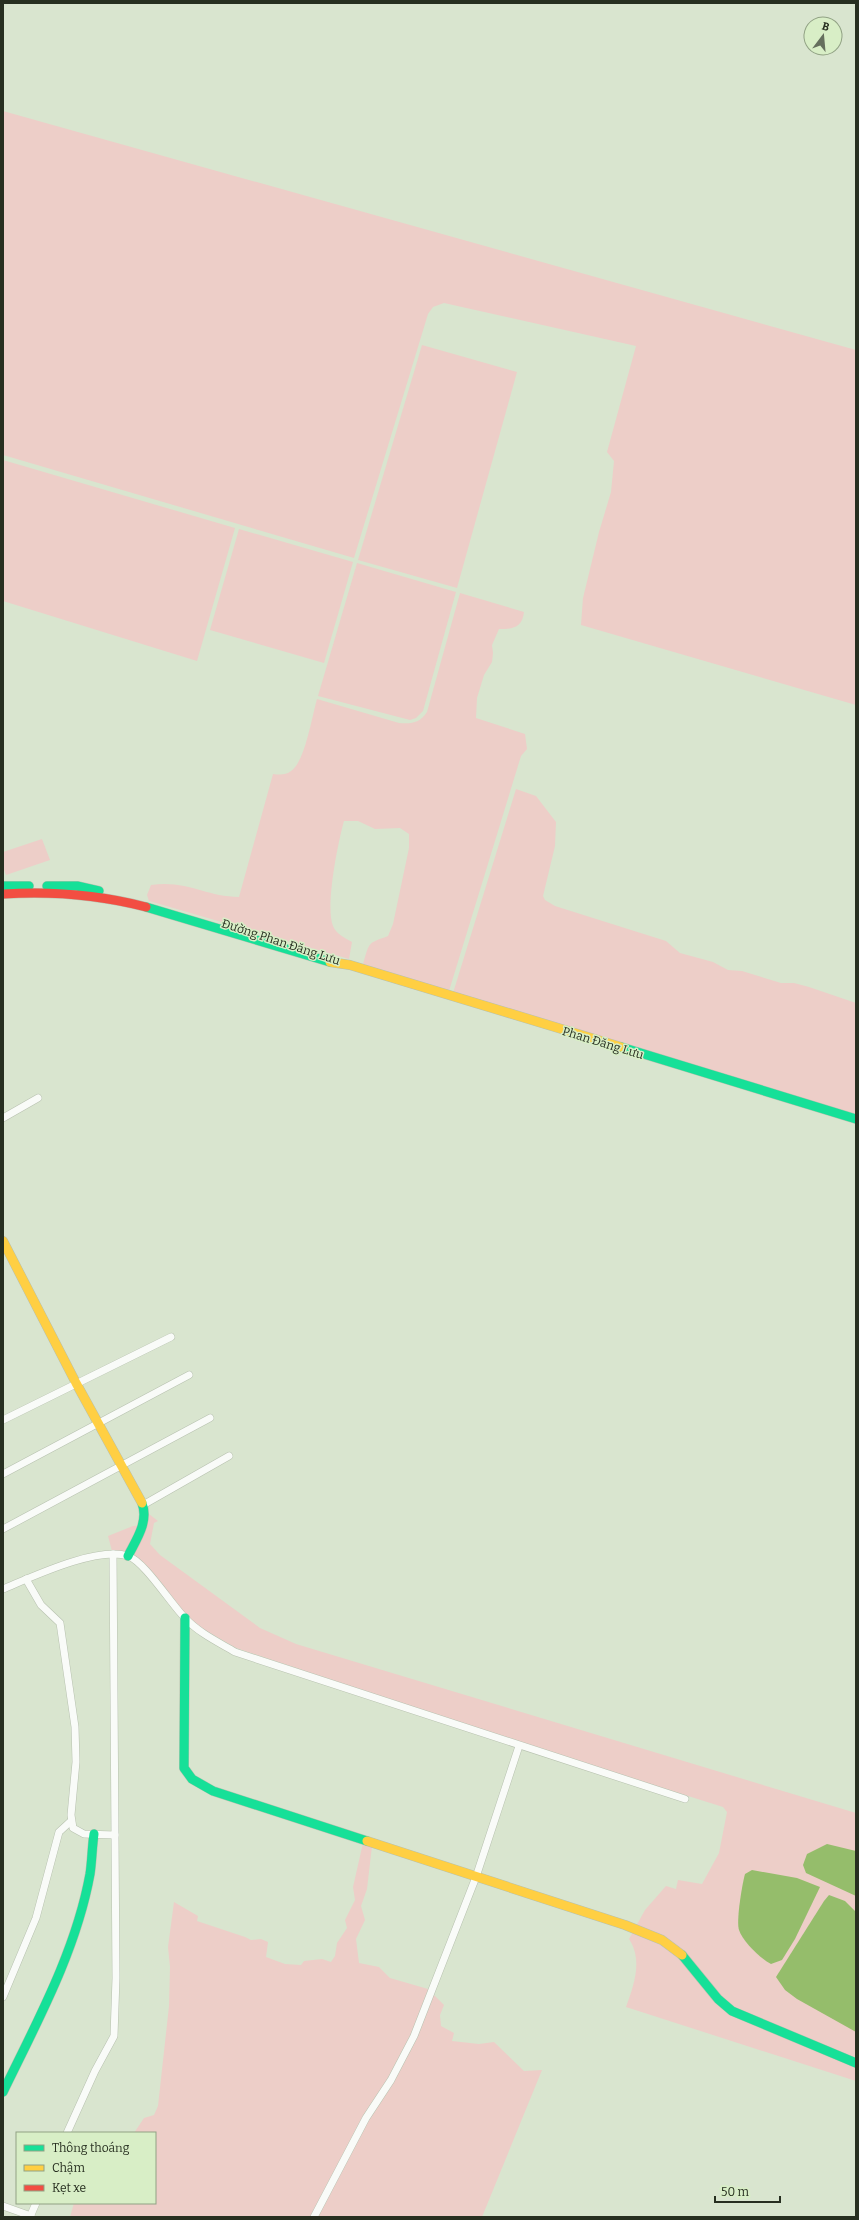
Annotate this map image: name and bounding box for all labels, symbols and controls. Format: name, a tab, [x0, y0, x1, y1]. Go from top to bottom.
north arrow	[803, 16, 843, 56]
text: B	[820, 20, 831, 34]
street label: Đường Phan Đăng Lưu	[220, 916, 343, 968]
street label: Phan Đăng Lưu	[561, 1024, 646, 1062]
legend	[16, 2132, 156, 2204]
text: Thông thoáng	[52, 2141, 130, 2155]
text: Chậm	[52, 2161, 85, 2175]
scale bar	[715, 2178, 780, 2204]
text: Kẹt xe	[52, 2181, 86, 2195]
text: 50 m	[721, 2185, 750, 2199]

